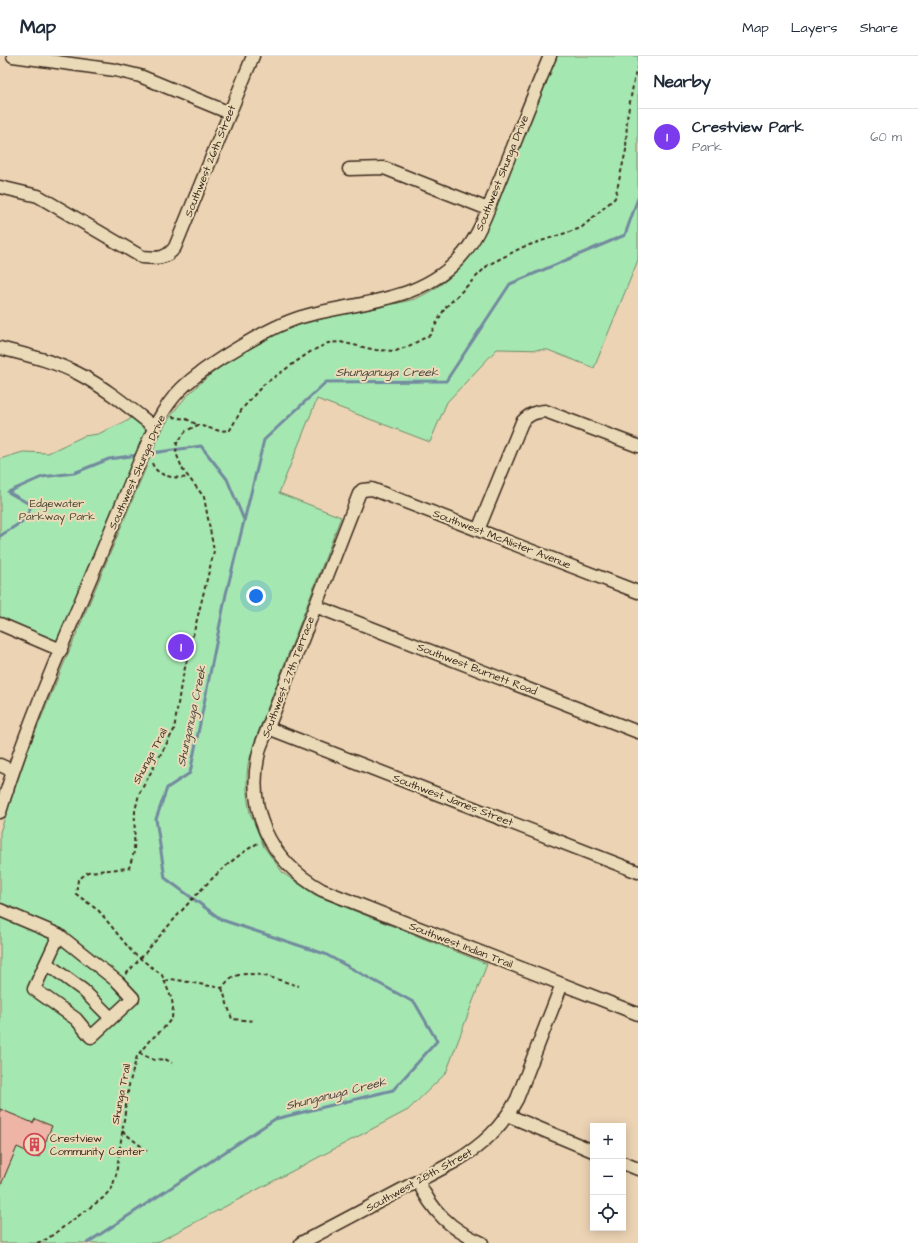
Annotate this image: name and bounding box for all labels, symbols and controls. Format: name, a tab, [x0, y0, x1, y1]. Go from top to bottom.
text: Map	[20, 14, 56, 41]
text: Map	[742, 18, 769, 38]
text: Layers	[791, 18, 838, 38]
text: Share	[860, 18, 898, 38]
text: Nearby	[654, 70, 711, 94]
street label: Southwest 26th Street	[181, 102, 240, 219]
street label: Southwest Shunga Drive	[472, 113, 533, 234]
text: Crestview Park	[692, 117, 804, 138]
text: 1	[666, 128, 668, 146]
text: 60 m	[870, 128, 902, 146]
text: Park	[692, 138, 722, 156]
water label: Shunganuga Creek	[336, 364, 439, 382]
street label: Southwest Shunga Drive	[105, 412, 170, 532]
park label: Edgewater Parkway Park	[19, 496, 95, 525]
street label: Southwest McAlister Avenue	[431, 506, 573, 572]
your location	[246, 586, 266, 606]
street label: Southwest 27th Terrace	[258, 614, 318, 740]
pin: 1	[168, 632, 194, 662]
street label: Southwest Burnett Road	[415, 639, 540, 699]
water label: Shunganuga Creek	[173, 663, 212, 768]
street label: Shunga Trail	[129, 725, 172, 787]
street label: Southwest James Street	[391, 770, 516, 830]
street label: Southwest Indian Trail	[407, 918, 515, 972]
street label: Shunga Trail	[108, 1062, 135, 1126]
water label: Shunganuga Creek	[284, 1073, 389, 1116]
map controls	[590, 1123, 626, 1231]
button: +	[590, 1123, 626, 1159]
building icon: Crestview Community Center	[21, 1131, 47, 1157]
place label: Crestview Community Center	[50, 1131, 144, 1160]
street label: Southwest 28th Street	[363, 1144, 475, 1216]
button: −	[590, 1159, 626, 1195]
button: locate	[590, 1195, 626, 1231]

